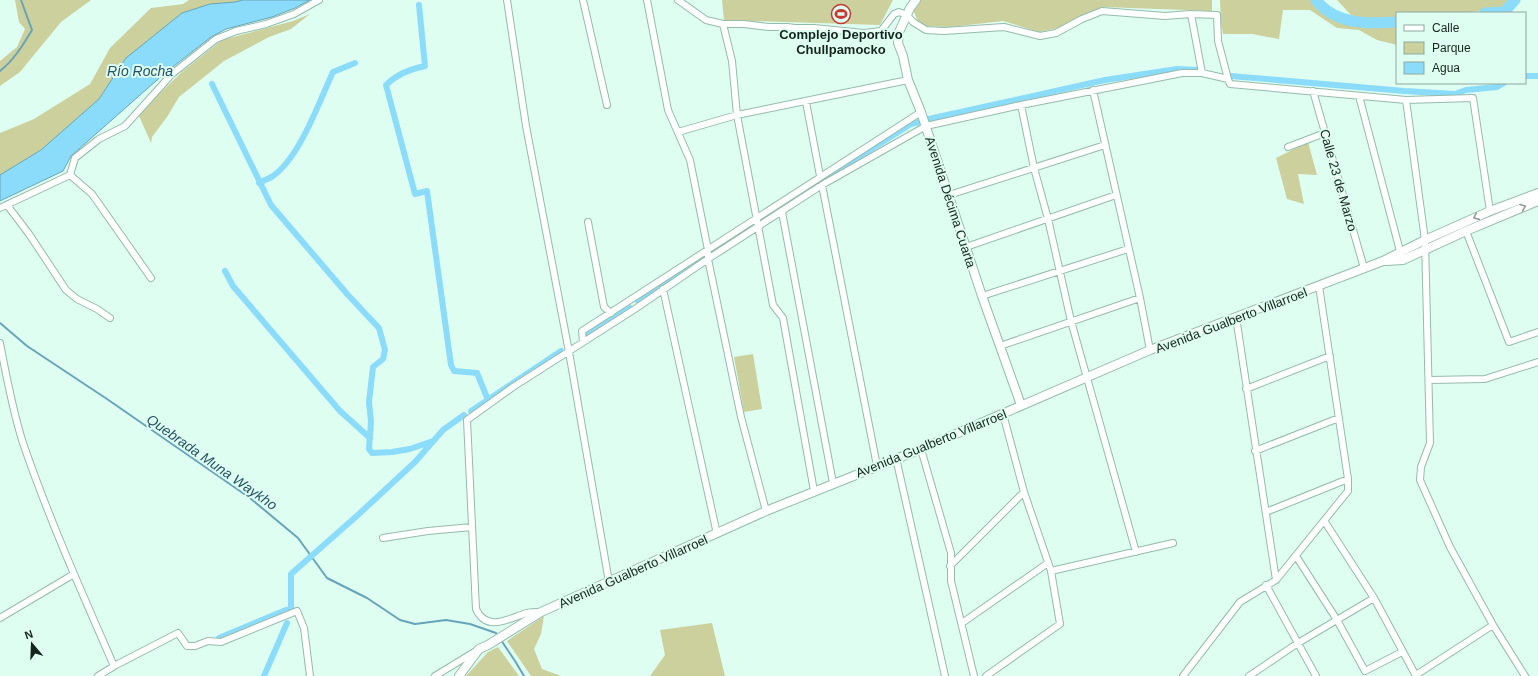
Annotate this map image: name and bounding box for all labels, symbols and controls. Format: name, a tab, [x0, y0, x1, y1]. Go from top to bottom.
sports icon: Complejo Deportivo Chullpamocko	[830, 3, 852, 25]
legend	[1396, 12, 1526, 84]
text: Calle	[1432, 21, 1460, 35]
place label: Complejo Deportivo Chullpamocko	[779, 27, 903, 57]
text: Parque	[1432, 41, 1471, 55]
text: Agua	[1432, 61, 1460, 75]
water label: Río Rocha	[107, 63, 173, 79]
street label: Calle 23 de Marzo	[1317, 127, 1360, 233]
street label: Avenida Décima Cuarta	[922, 135, 979, 270]
one-way arrow	[1519, 204, 1526, 212]
one-way arrow	[1472, 212, 1480, 220]
street label: Avenida Gualberto Villarroel	[1153, 285, 1309, 356]
street label: Avenida Gualberto Villarroel	[854, 406, 1009, 481]
water label: Quebrada Muna Waykho	[144, 411, 280, 513]
street label: Avenida Gualberto Villarroel	[556, 532, 710, 611]
north arrow	[12, 624, 52, 664]
text: N	[23, 628, 35, 642]

